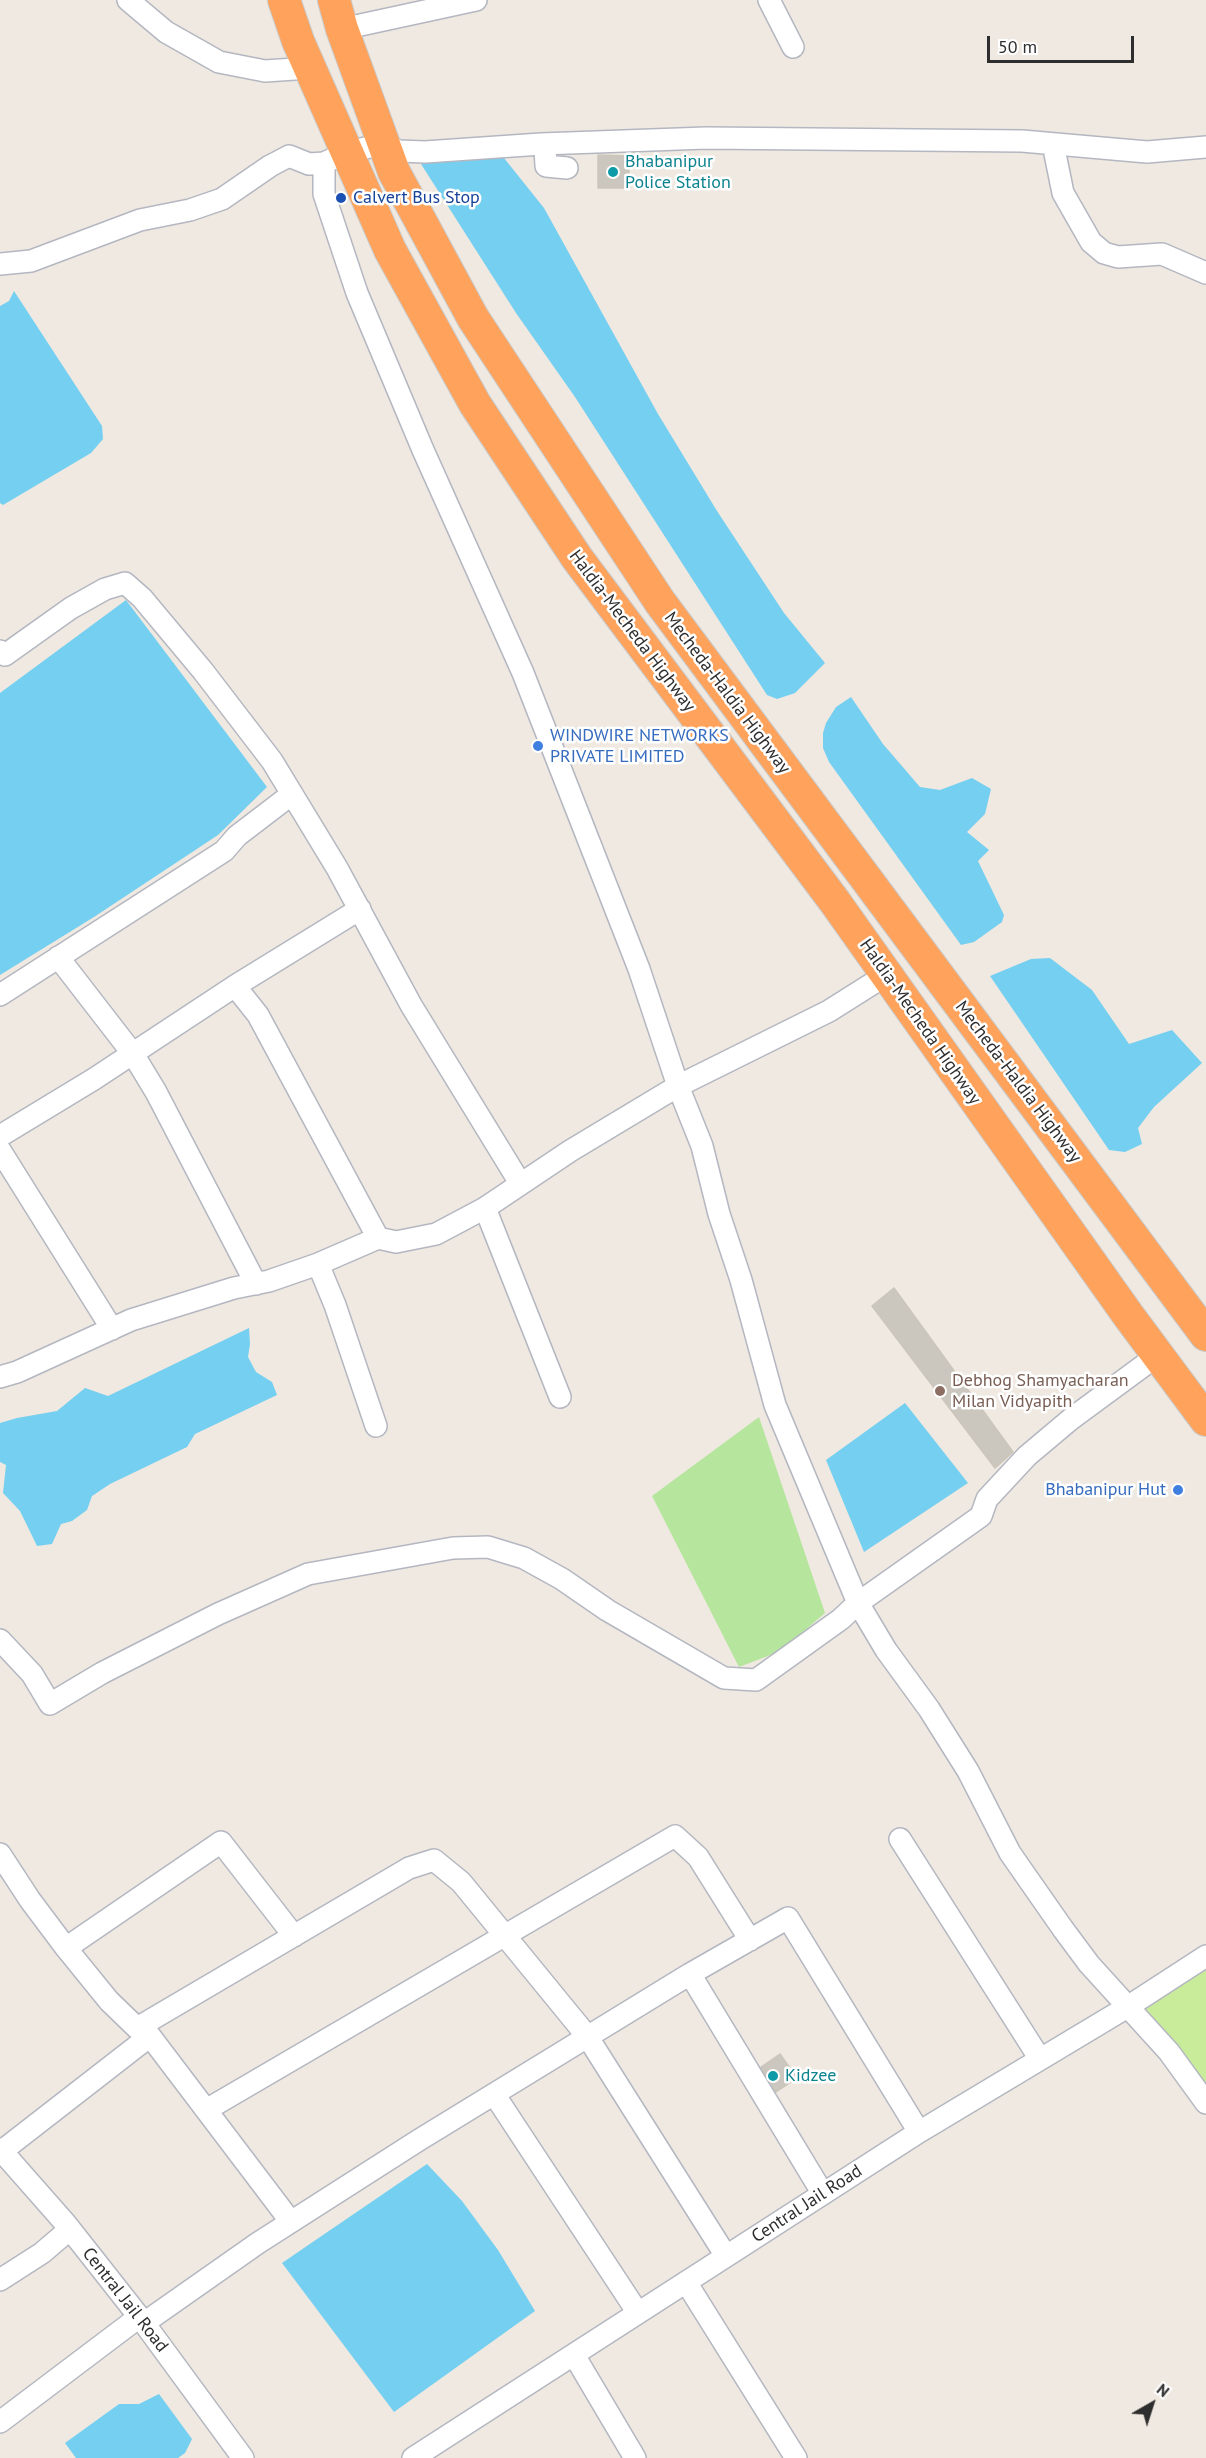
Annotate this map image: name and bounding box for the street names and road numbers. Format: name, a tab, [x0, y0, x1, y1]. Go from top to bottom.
street label: Haldia-Mecheda Highway	[564, 546, 700, 716]
street label: Mecheda-Haldia Highway	[659, 608, 795, 778]
street label: Haldia-Mecheda Highway	[855, 935, 985, 1109]
street label: Mecheda-Haldia Highway	[950, 997, 1086, 1167]
street label: Central Jail Road	[748, 2160, 866, 2248]
street label: Central Jail Road	[77, 2243, 173, 2357]

